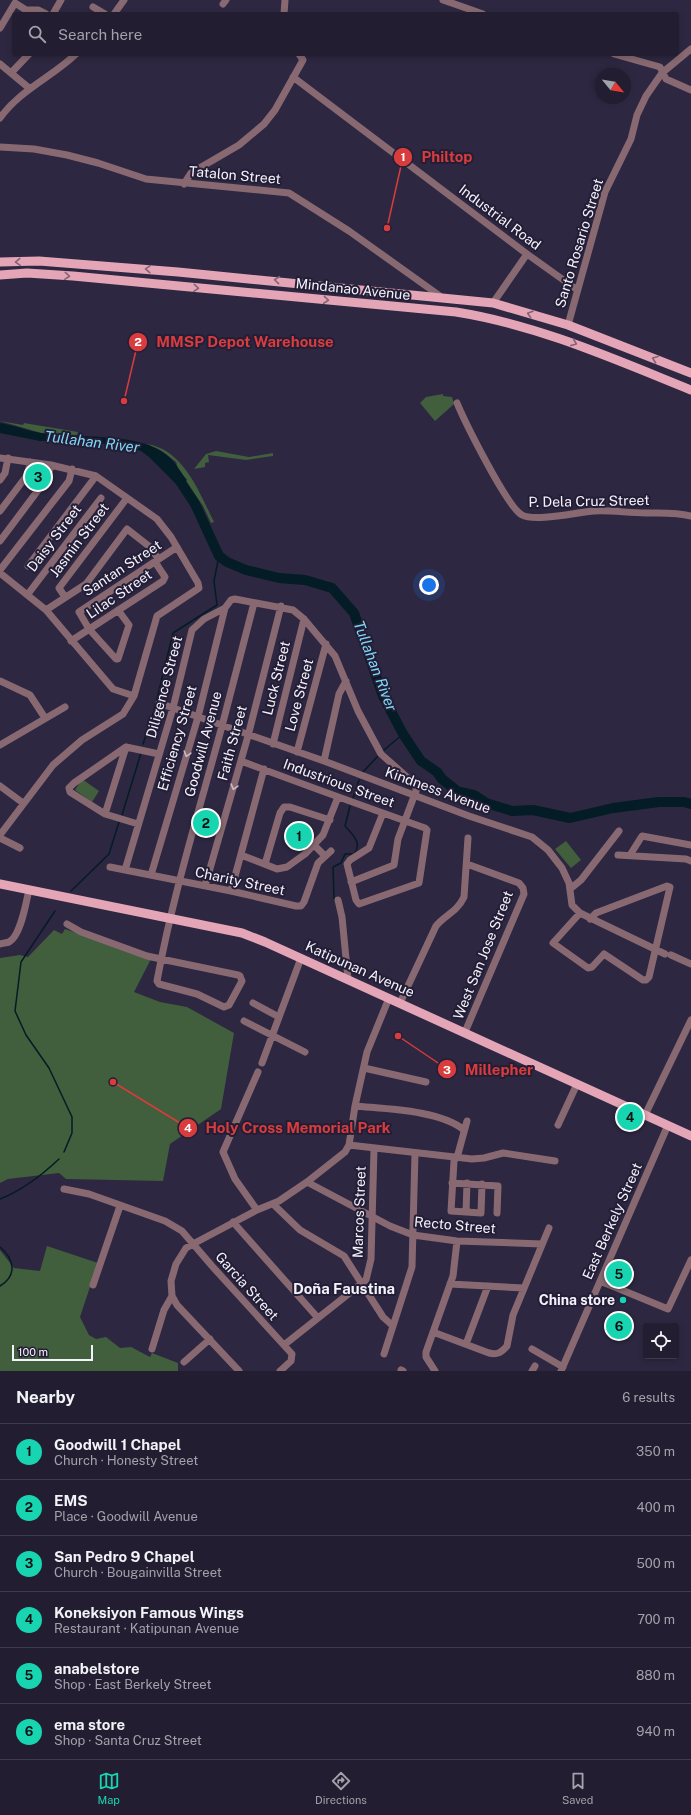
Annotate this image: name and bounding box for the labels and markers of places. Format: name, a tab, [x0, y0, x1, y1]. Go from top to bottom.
callout: Philtop	[393, 143, 480, 170]
callout: MMSP Depot Warehouse	[128, 329, 342, 356]
pin: 3	[25, 462, 51, 492]
pin: 2	[193, 808, 219, 838]
pin: 1	[286, 821, 312, 851]
callout: Millepher	[437, 1056, 541, 1083]
pin: 4	[617, 1102, 643, 1132]
callout: Holy Cross Memorial Park	[178, 1115, 399, 1142]
pin: 5	[606, 1259, 632, 1289]
place label: China store	[539, 1292, 615, 1308]
marker: China store	[618, 1295, 628, 1305]
pin: 6	[606, 1311, 632, 1341]

